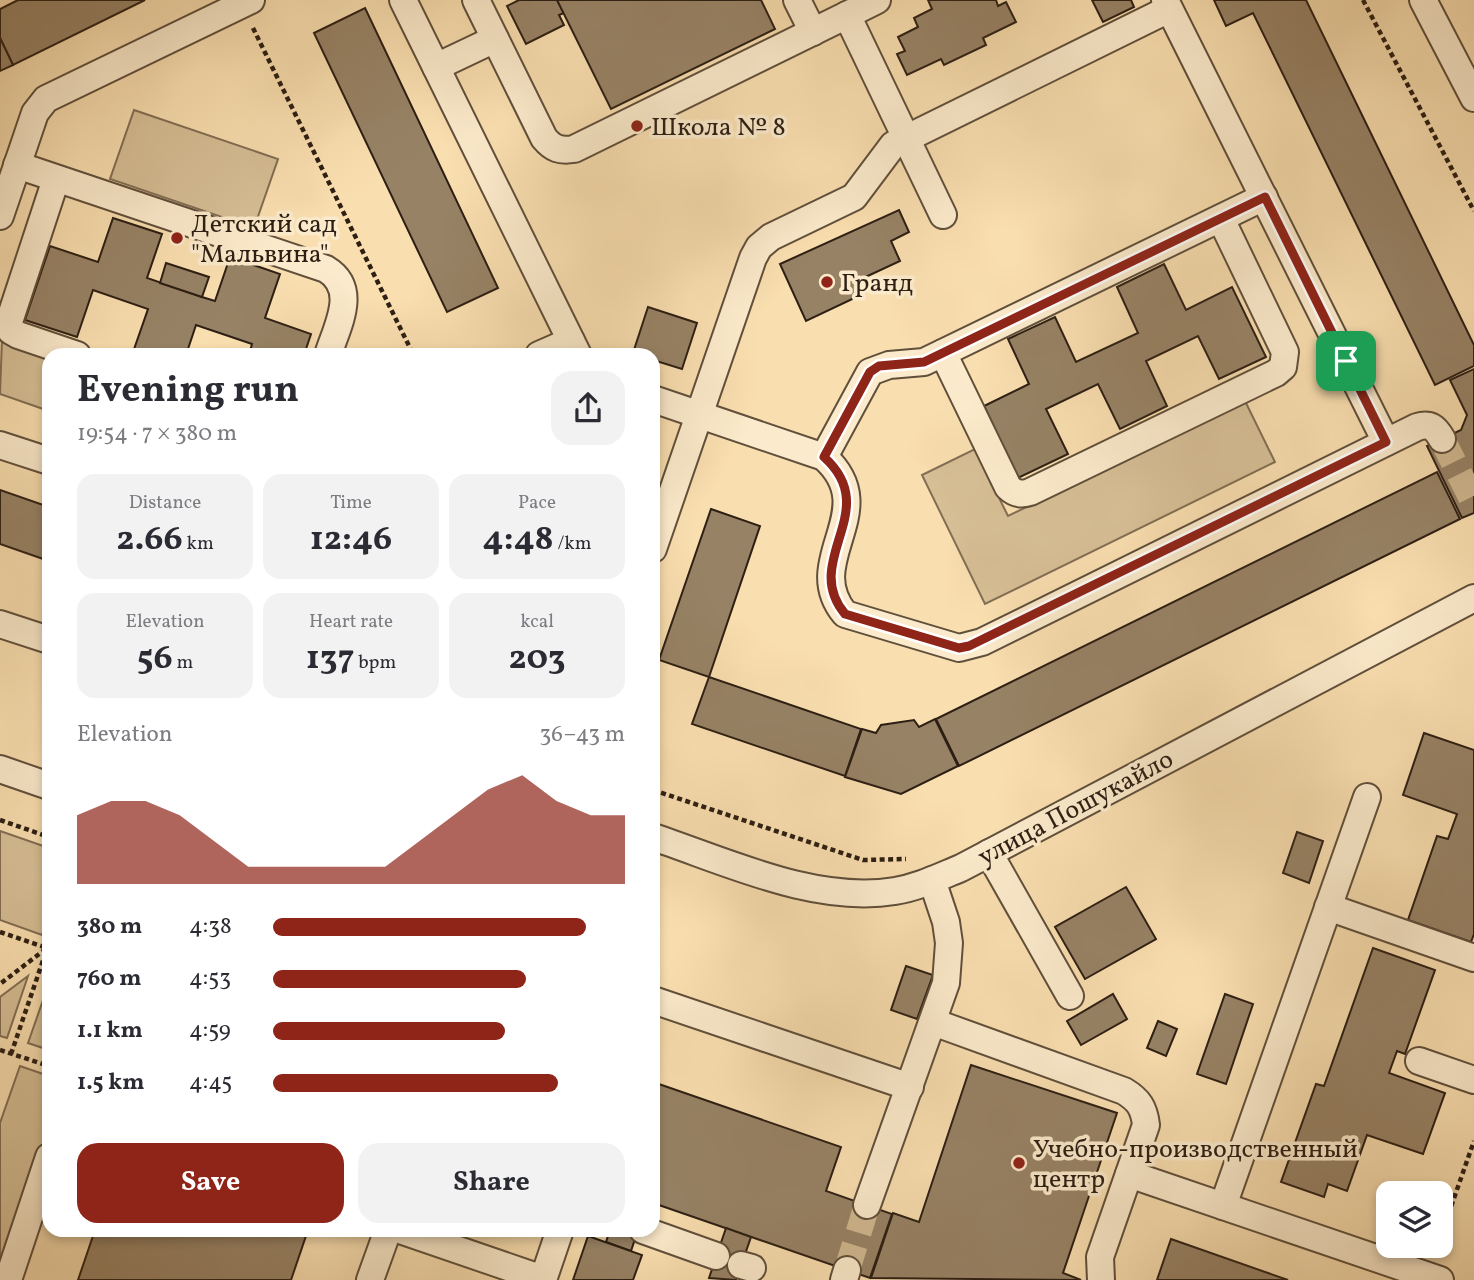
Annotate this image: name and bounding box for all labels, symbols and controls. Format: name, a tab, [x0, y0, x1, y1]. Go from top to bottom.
place label: Школа № 8	[651, 110, 786, 146]
marker: Школа № 8	[629, 118, 645, 134]
place label: Детский сад "Мальвина"	[191, 207, 337, 273]
marker: Детский сад "Мальвина"	[169, 230, 185, 246]
place label: Гранд	[841, 266, 913, 302]
marker: Гранд	[819, 274, 835, 290]
pin	[1316, 331, 1376, 391]
icon: arrive	[1327, 342, 1365, 380]
text: Evening run	[77, 365, 299, 418]
button: share	[551, 371, 625, 445]
text: 19:54 · 7 × 380 m	[77, 418, 237, 450]
text: Distance	[129, 490, 201, 516]
text: Time	[330, 490, 372, 516]
text: Pace	[518, 490, 556, 516]
text: 2.66	[116, 516, 183, 564]
text: 12:46	[310, 516, 392, 564]
text: 4:48	[482, 516, 554, 564]
text: km	[183, 531, 214, 557]
text: /km	[554, 531, 592, 557]
text: Elevation	[126, 609, 204, 635]
text: Heart rate	[309, 609, 393, 635]
text: kcal	[520, 609, 554, 635]
text: 56	[137, 635, 173, 683]
text: 137	[306, 635, 354, 683]
text: 203	[508, 635, 566, 683]
text: m	[173, 650, 193, 676]
text: bpm	[354, 650, 396, 676]
text: Elevation	[77, 719, 173, 751]
text: 36–43 m	[539, 719, 625, 751]
street label: улица Пошукайло	[972, 742, 1180, 876]
text: 380 m	[77, 911, 142, 943]
text: 4:38	[189, 911, 232, 943]
text: 760 m	[77, 963, 141, 995]
text: 4:53	[189, 963, 231, 995]
text: 1.1 km	[77, 1015, 143, 1047]
text: 4:59	[189, 1015, 231, 1047]
text: 1.5 km	[77, 1067, 144, 1099]
text: 4:45	[189, 1067, 232, 1099]
place label: Учебно-производственный центр	[1033, 1132, 1358, 1198]
button: Save	[77, 1143, 344, 1223]
button: Share	[358, 1143, 625, 1223]
marker: Учебно-производственный центр	[1011, 1155, 1027, 1171]
map controls	[1376, 1181, 1453, 1258]
button: layers	[1376, 1181, 1453, 1258]

